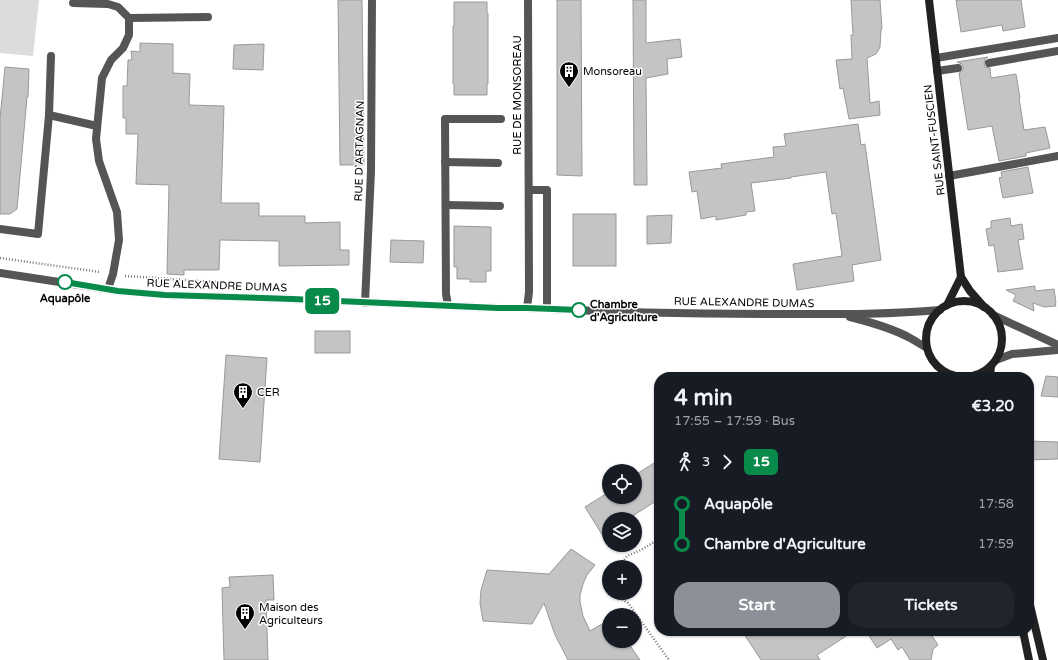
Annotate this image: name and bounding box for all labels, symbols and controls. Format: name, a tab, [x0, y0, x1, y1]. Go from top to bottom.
street label: RUE DE MONSOREAU	[511, 35, 524, 155]
building icon: Monsoreau	[558, 60, 580, 88]
place label: Monsoreau	[583, 65, 642, 78]
street label: RUE SAINT-FUSCIEN	[921, 84, 948, 196]
street label: RUE D'ARTAGNAN	[352, 100, 367, 202]
marker: Aquapôle	[57, 274, 73, 290]
street label: RUE ALEXANDRE DUMAS	[147, 277, 288, 294]
line badge: 15	[304, 288, 340, 314]
place label: Aquapôle	[40, 292, 91, 306]
text: 15	[313, 292, 331, 309]
street label: RUE ALEXANDRE DUMAS	[674, 295, 815, 310]
place label: Chambre d'Agriculture	[590, 298, 659, 325]
marker: Chambre d'Agriculture	[571, 302, 587, 318]
building icon: CER	[232, 381, 254, 409]
text: 4 min	[674, 385, 733, 411]
place label: CER	[257, 386, 280, 399]
text: €3.20	[972, 397, 1014, 415]
text: 17:55 – 17:59 · Bus	[674, 413, 795, 429]
icon: walk	[674, 451, 696, 473]
icon: forward	[716, 451, 738, 473]
text: 15	[752, 453, 770, 470]
text: 3	[702, 454, 710, 470]
map controls	[602, 464, 642, 648]
button: locate	[602, 464, 642, 504]
text: Aquapôle	[704, 495, 773, 513]
text: 17:58	[978, 496, 1014, 512]
button: layers	[602, 512, 642, 552]
text: Chambre d'Agriculture	[704, 535, 866, 553]
text: 17:59	[978, 536, 1014, 552]
button: +	[602, 560, 642, 600]
button: Start	[674, 582, 840, 628]
button: Tickets	[848, 582, 1014, 628]
place label: Maison des Agriculteurs	[259, 601, 323, 627]
building icon: Maison des Agriculteurs	[234, 602, 256, 630]
button: −	[602, 608, 642, 648]

